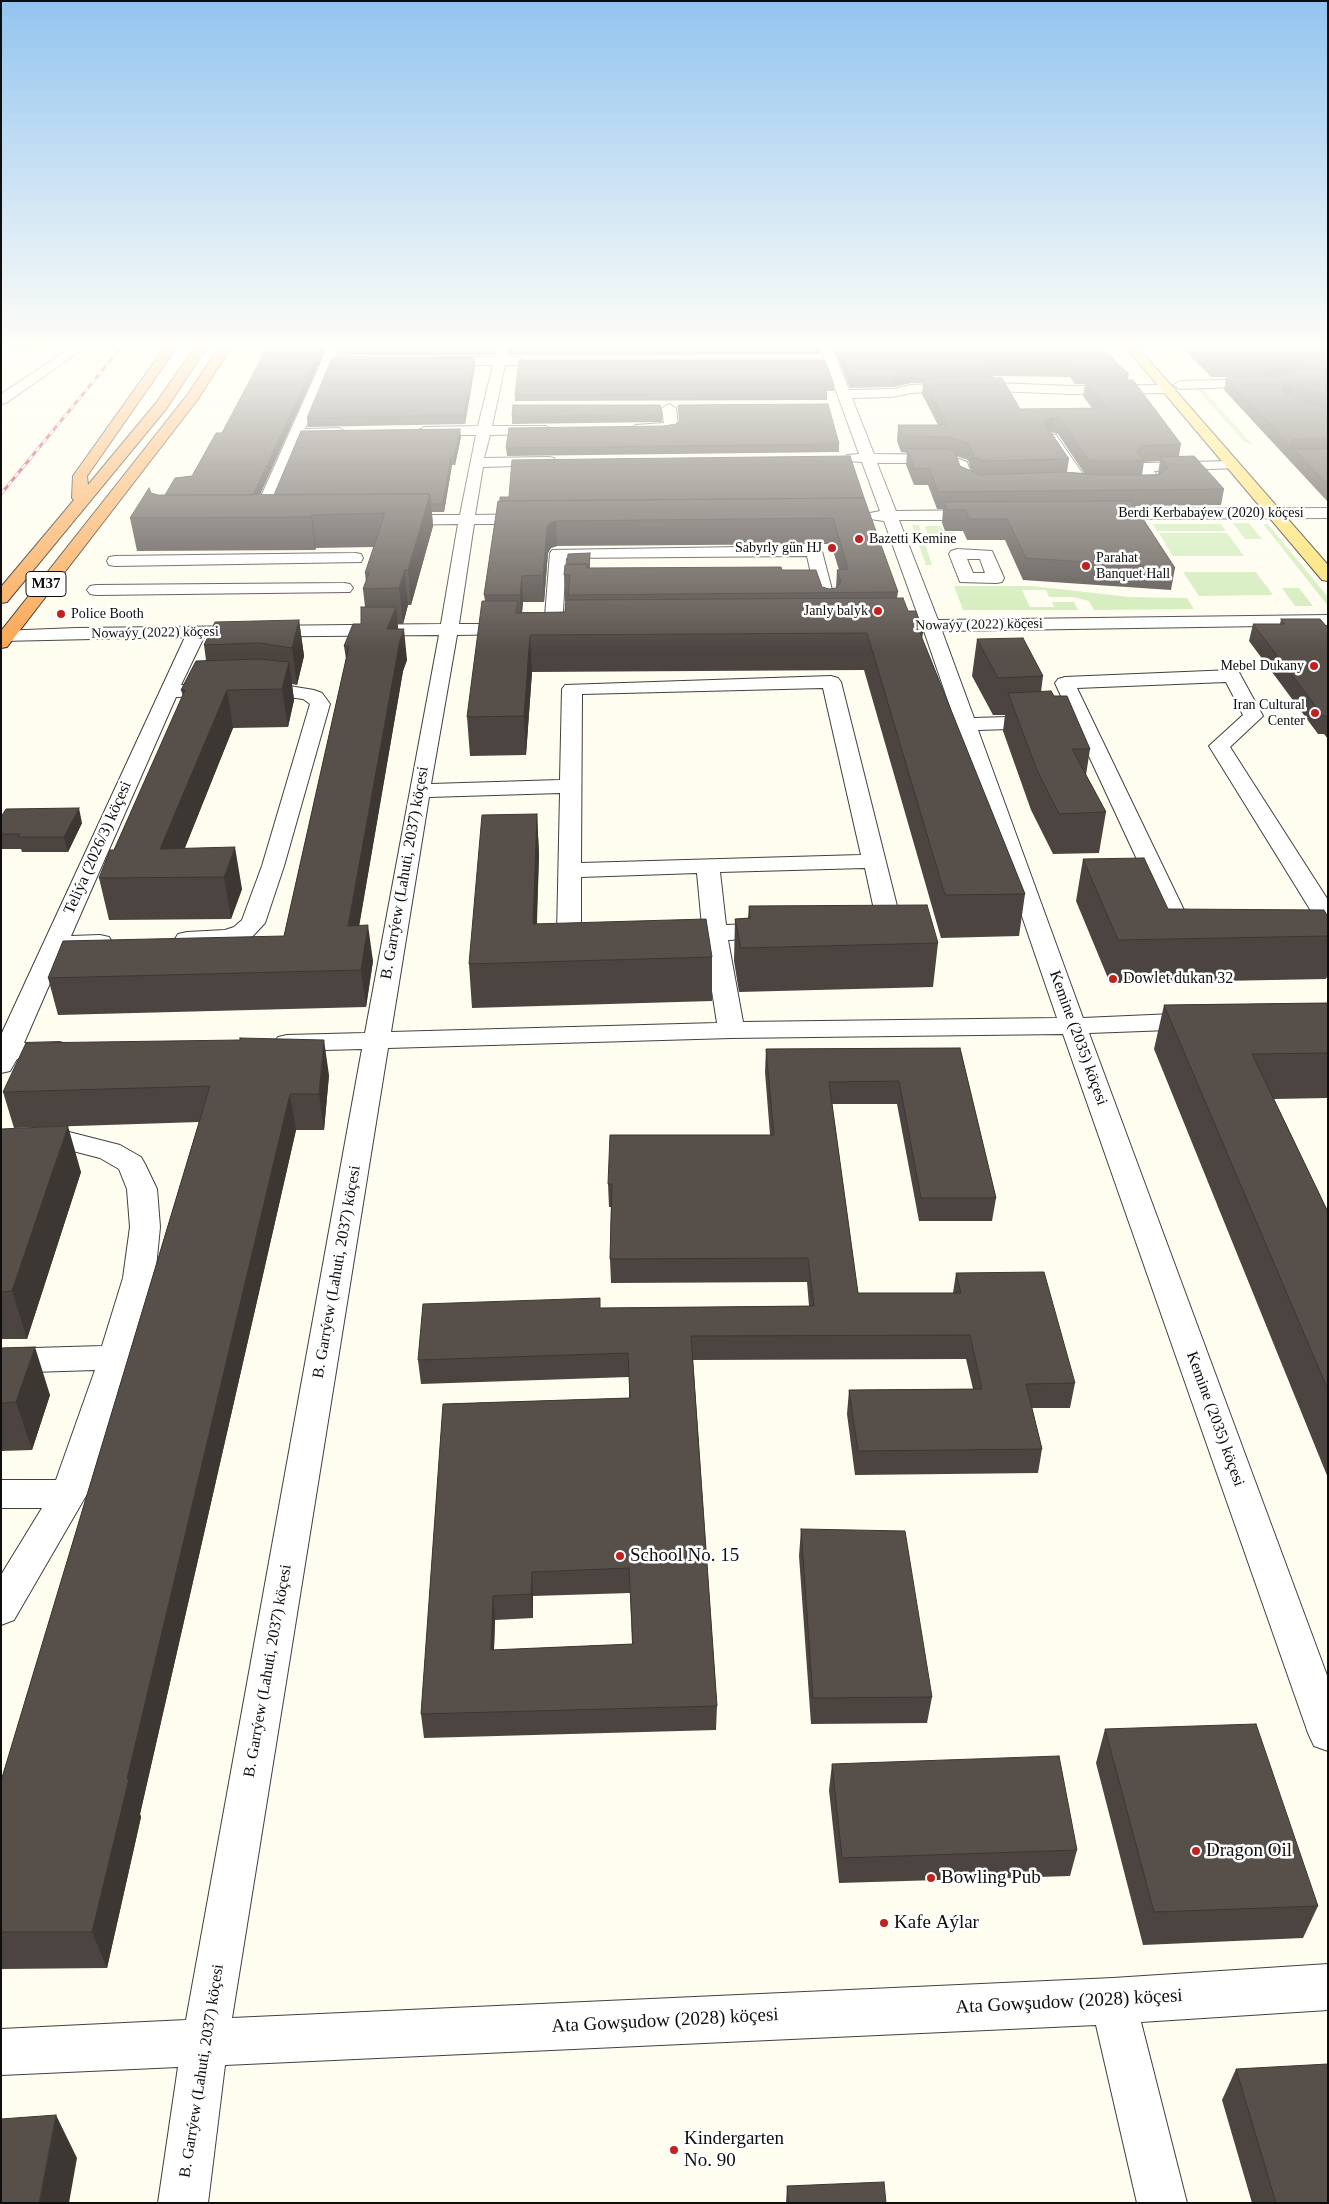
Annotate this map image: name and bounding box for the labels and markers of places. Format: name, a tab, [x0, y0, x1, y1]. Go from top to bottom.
place label: Bazetti Kemine	[869, 531, 956, 547]
marker: Bazetti Kemine	[853, 533, 865, 545]
place label: Sabyrly gün HJ	[735, 540, 822, 556]
marker: Sabyrly gün HJ	[826, 542, 838, 554]
place label: Parahat Banquet Hall	[1096, 550, 1170, 582]
marker: Parahat Banquet Hall	[1080, 560, 1092, 572]
place label: Janly balyk	[804, 603, 868, 619]
marker: Janly balyk	[872, 605, 884, 617]
place label: Police Booth	[71, 606, 144, 622]
marker: Police Booth	[55, 608, 67, 620]
place label: Mebel Dukany	[1220, 658, 1304, 674]
marker: Mebel Dukany	[1308, 660, 1320, 672]
place label: Iran Cultural Center	[1233, 697, 1305, 730]
marker: Iran Cultural Center	[1309, 707, 1321, 719]
place label: Dowlet dukan 32	[1123, 969, 1233, 989]
marker: Dowlet dukan 32	[1107, 973, 1119, 985]
place label: School No. 15	[630, 1545, 739, 1567]
marker: School No. 15	[614, 1550, 626, 1562]
place label: Dragon Oil	[1206, 1840, 1292, 1862]
marker: Dragon Oil	[1190, 1845, 1202, 1857]
place label: Bowling Pub	[941, 1867, 1041, 1889]
marker: Bowling Pub	[925, 1872, 937, 1884]
place label: Kafe Aýlar	[894, 1912, 979, 1934]
marker: Kafe Aýlar	[878, 1917, 890, 1929]
place label: Kindergarten No. 90	[684, 2128, 784, 2172]
marker: Kindergarten No. 90	[668, 2144, 680, 2156]

